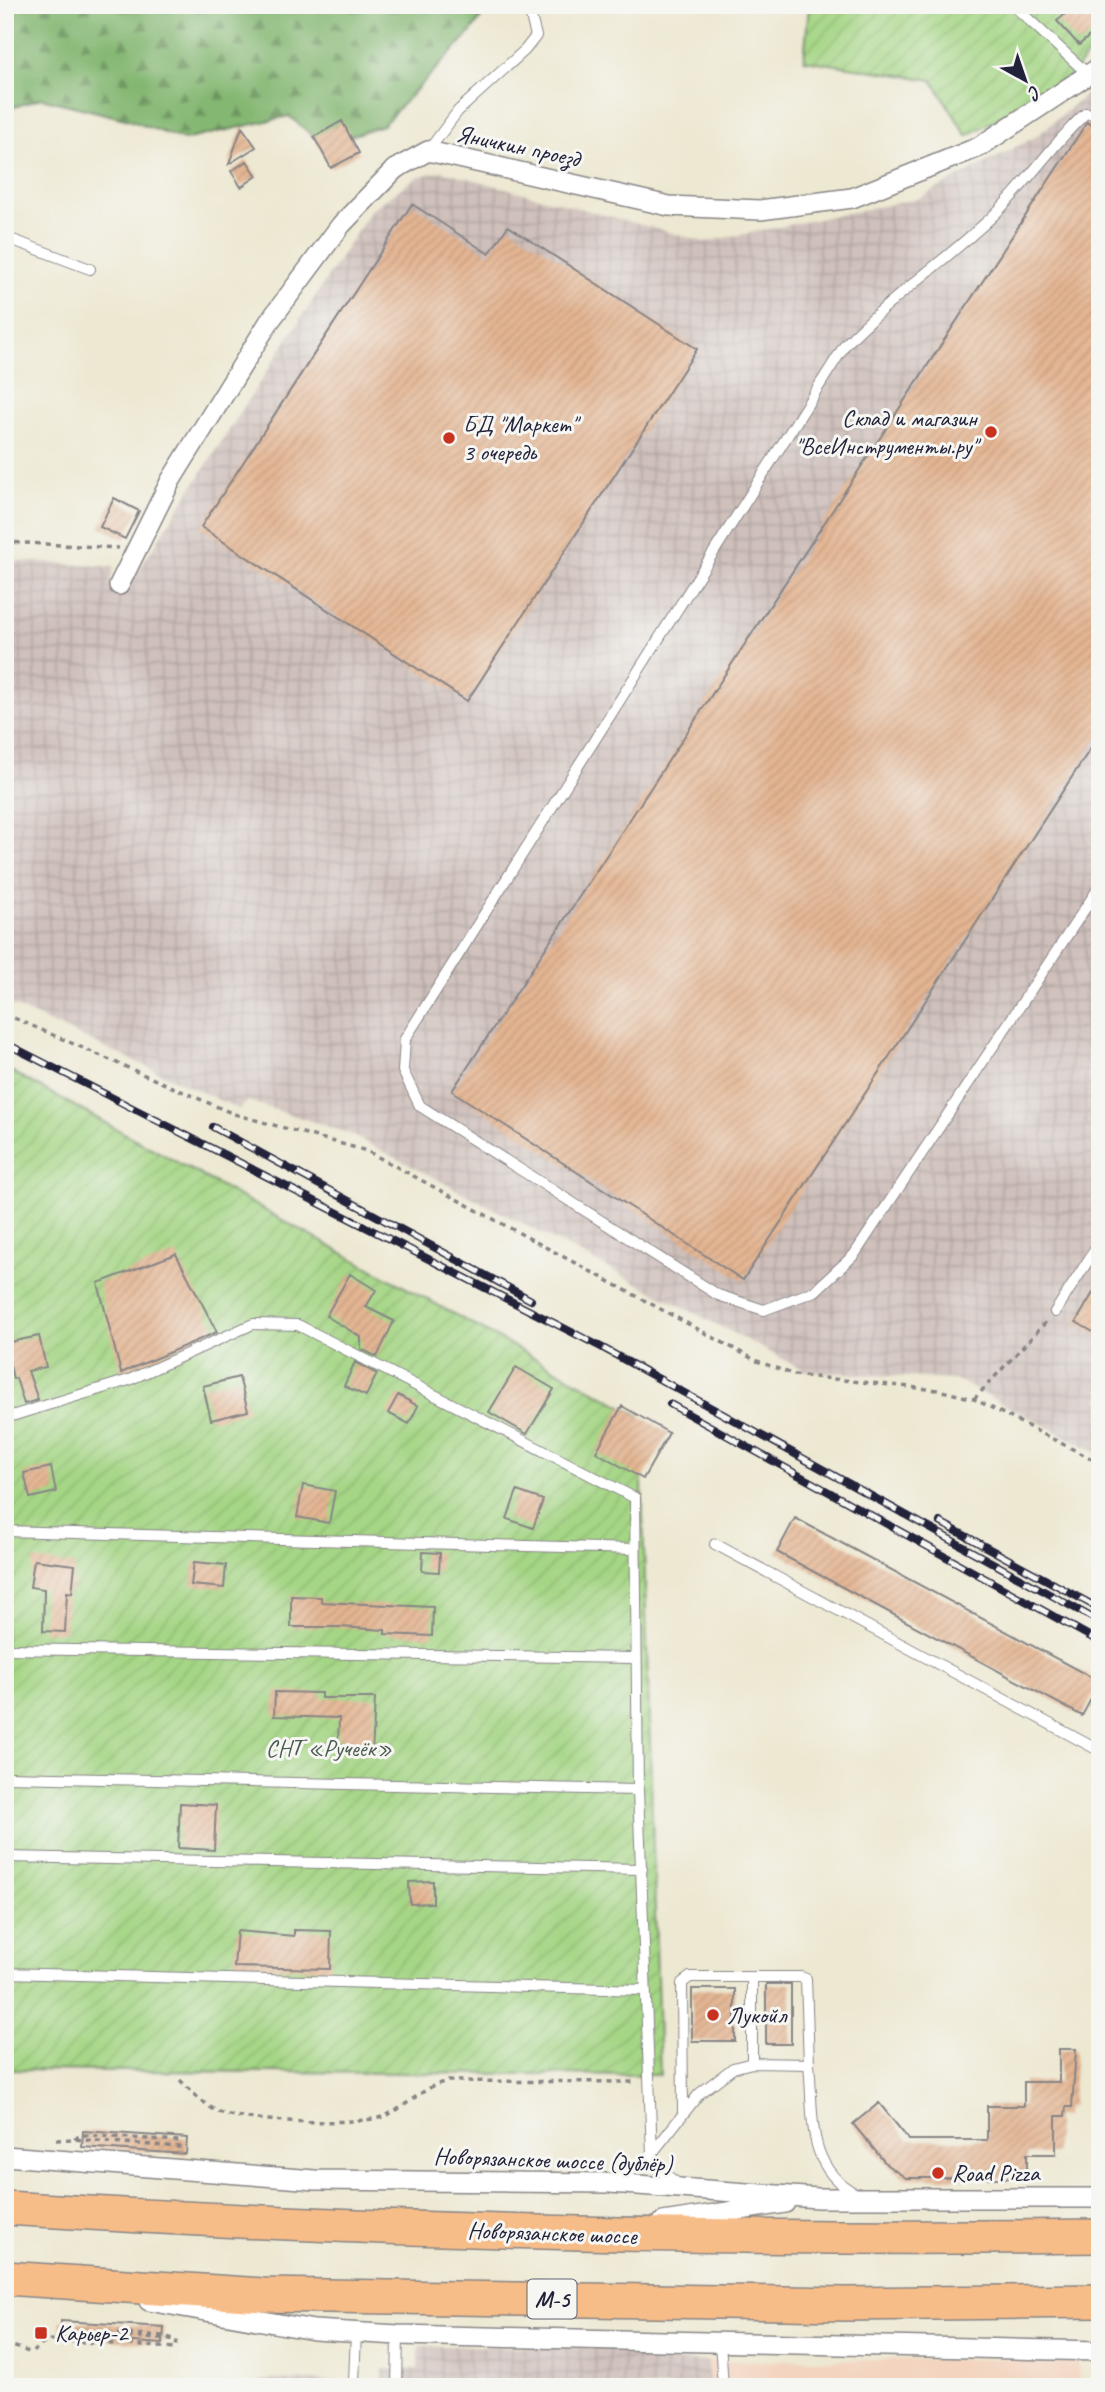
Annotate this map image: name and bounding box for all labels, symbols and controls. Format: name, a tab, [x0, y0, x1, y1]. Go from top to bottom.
north arrow	[990, 46, 1060, 116]
text: С	[1022, 80, 1047, 106]
street label: Яничкин проезд	[453, 118, 585, 175]
place label: Склад и магазин "ВсеИнструменты.ру"	[795, 403, 982, 461]
place label: БД "Маркет" 3 очередь	[463, 409, 582, 467]
marker: Склад и магазин "ВсеИнструменты.ру"	[983, 424, 999, 440]
marker: БД "Маркет" 3 очередь	[441, 430, 457, 446]
park label: СНТ «Ручеёк»	[266, 1733, 392, 1763]
place label: Лукойл	[727, 2000, 788, 2030]
marker: Лукойл	[705, 2007, 721, 2023]
street label: Новорязанское шоссе (дублёр)	[433, 2141, 674, 2179]
place label: Road Pizza	[952, 2158, 1041, 2188]
marker: Road Pizza	[930, 2165, 946, 2181]
street label: Новорязанское шоссе	[467, 2215, 639, 2251]
road number: М-5	[528, 2280, 576, 2318]
place label: Карьер-2	[55, 2318, 130, 2348]
marker: Карьер-2	[33, 2325, 49, 2341]

